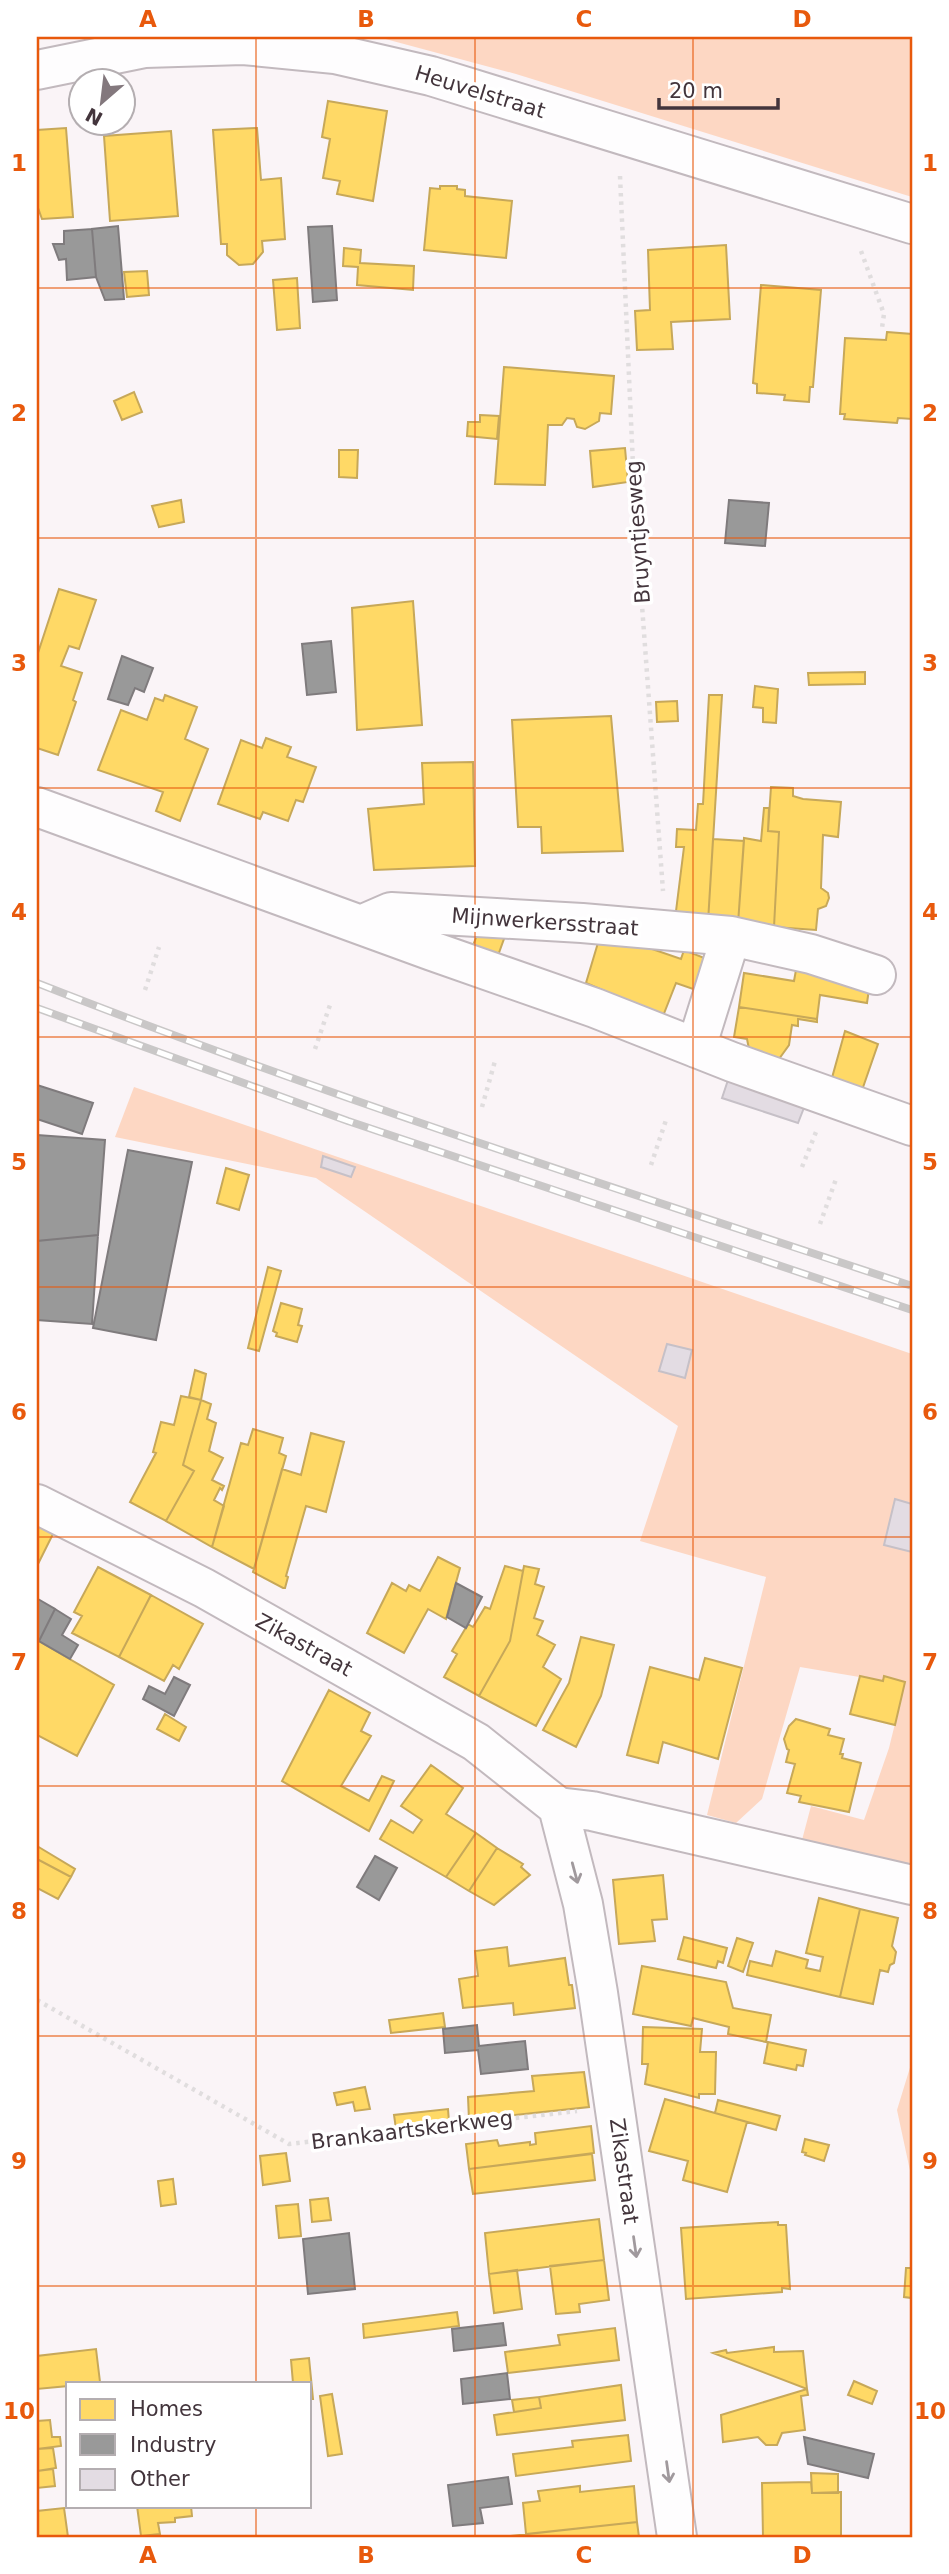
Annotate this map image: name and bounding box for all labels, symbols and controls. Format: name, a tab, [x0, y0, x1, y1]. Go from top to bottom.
text: A	[139, 6, 157, 32]
text: B	[357, 6, 375, 32]
text: C	[576, 6, 592, 32]
text: D	[792, 6, 812, 32]
street label: Heuvelstraat	[412, 61, 548, 123]
north arrow	[66, 66, 136, 136]
scale bar	[659, 66, 778, 110]
text: 20 m	[669, 79, 723, 103]
text: N	[82, 104, 106, 130]
text: 1	[11, 150, 27, 176]
text: 1	[922, 150, 938, 176]
text: 2	[11, 400, 27, 426]
text: 2	[922, 400, 938, 426]
street label: Bruyntjesweg	[621, 460, 655, 604]
text: 3	[11, 650, 27, 676]
text: 3	[922, 650, 938, 676]
text: 4	[11, 899, 27, 925]
text: 4	[922, 899, 938, 925]
street label: Mijnwerkersstraat	[451, 903, 639, 941]
text: 5	[11, 1149, 27, 1175]
text: 5	[922, 1149, 938, 1175]
text: 6	[11, 1399, 27, 1425]
text: 6	[922, 1399, 938, 1425]
street label: Zikastraat	[252, 1609, 356, 1681]
text: 7	[11, 1649, 27, 1675]
text: 7	[922, 1649, 938, 1675]
one-way arrow	[569, 1861, 582, 1884]
text: 8	[11, 1898, 27, 1924]
text: 8	[922, 1898, 938, 1924]
street label: Brankaartskerkweg	[310, 2106, 514, 2154]
street label: Zikastraat	[605, 2117, 643, 2225]
text: 9	[11, 2148, 27, 2174]
text: 9	[922, 2148, 938, 2174]
one-way arrow	[629, 2235, 642, 2258]
legend	[66, 2382, 312, 2508]
text: Homes	[130, 2397, 203, 2421]
text: 10	[3, 2398, 35, 2424]
text: 10	[914, 2398, 946, 2424]
text: Industry	[130, 2433, 216, 2457]
one-way arrow	[662, 2461, 675, 2483]
text: Other	[130, 2467, 190, 2491]
text: A	[139, 2542, 157, 2568]
text: B	[357, 2542, 375, 2568]
text: C	[576, 2542, 592, 2568]
text: D	[792, 2542, 812, 2568]

